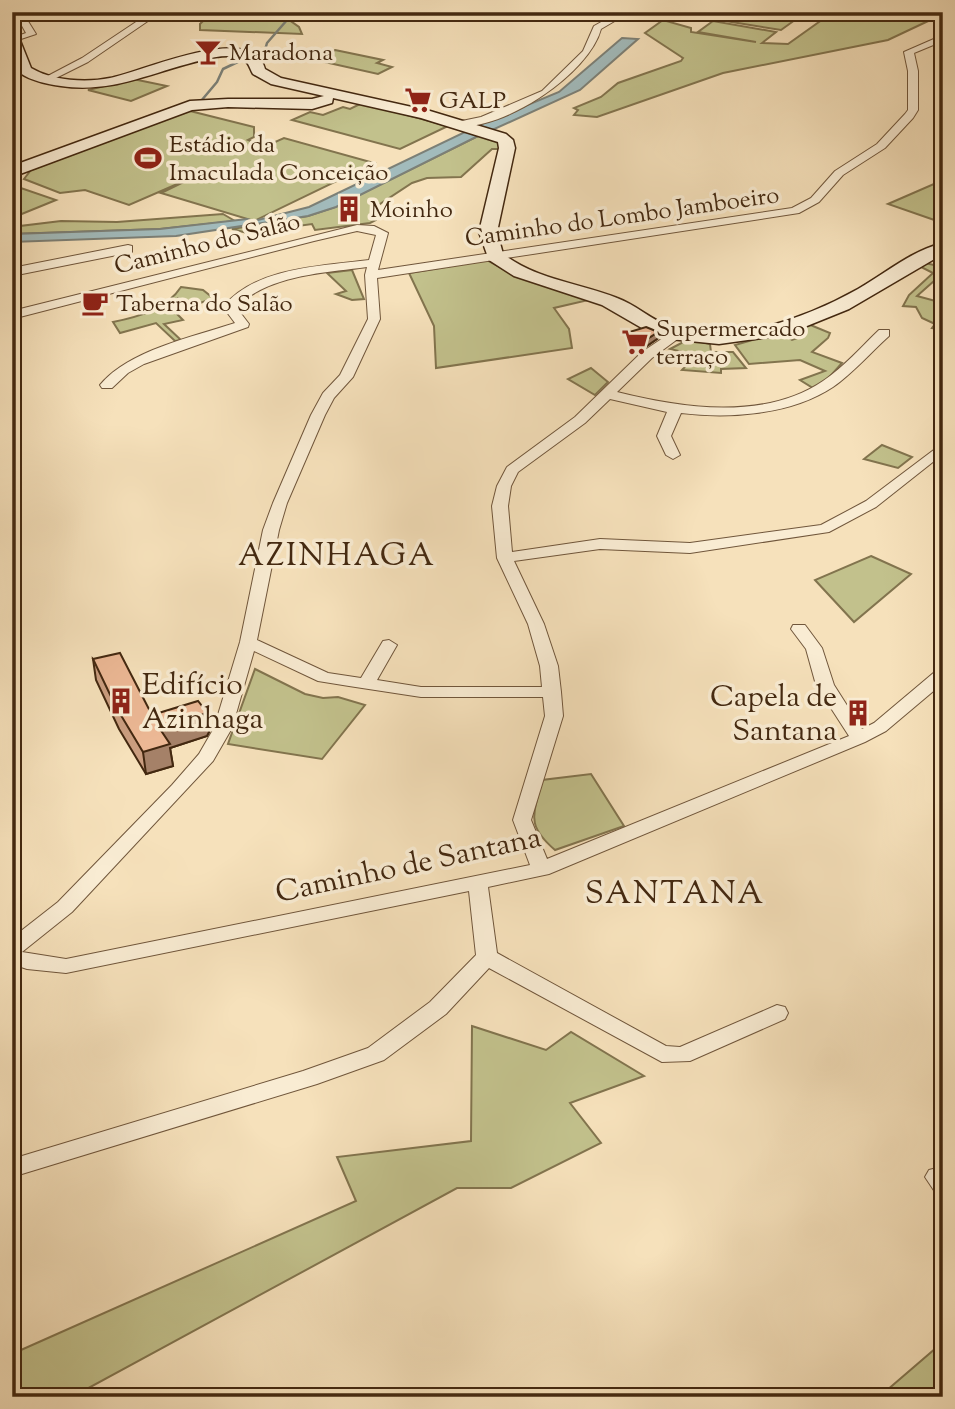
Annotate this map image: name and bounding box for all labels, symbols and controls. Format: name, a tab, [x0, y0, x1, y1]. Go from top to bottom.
bar icon: Maradona	[193, 37, 223, 67]
place label: Maradona	[229, 37, 333, 71]
supermarket icon: GALP	[403, 85, 433, 115]
place label: GALP	[439, 85, 506, 119]
place label: Estádio da Imaculada Conceição	[169, 129, 388, 191]
sports icon: Estádio da Imaculada Conceição	[133, 143, 163, 173]
street label: Caminho do Lombo Jamboeiro	[463, 179, 782, 257]
building icon: Moinho	[334, 194, 364, 224]
place label: Moinho	[370, 194, 453, 228]
street label: Caminho do Salão	[111, 205, 304, 284]
cafe icon: Taberna do Salão	[80, 288, 110, 318]
place label: Taberna do Salão	[116, 288, 293, 322]
place label: Supermercado terraço	[656, 313, 805, 375]
supermarket icon: Supermercado terraço	[620, 327, 650, 357]
district label: AZINHAGA	[238, 534, 436, 580]
place label: Edifício Azinhaga	[142, 665, 264, 742]
place label: Capela de Santana	[710, 677, 837, 754]
building icon: Edifício Azinhaga	[106, 686, 136, 716]
building icon: Capela de Santana	[843, 698, 873, 728]
street label: Caminho de Santana	[272, 817, 545, 916]
district label: SANTANA	[585, 872, 765, 918]

